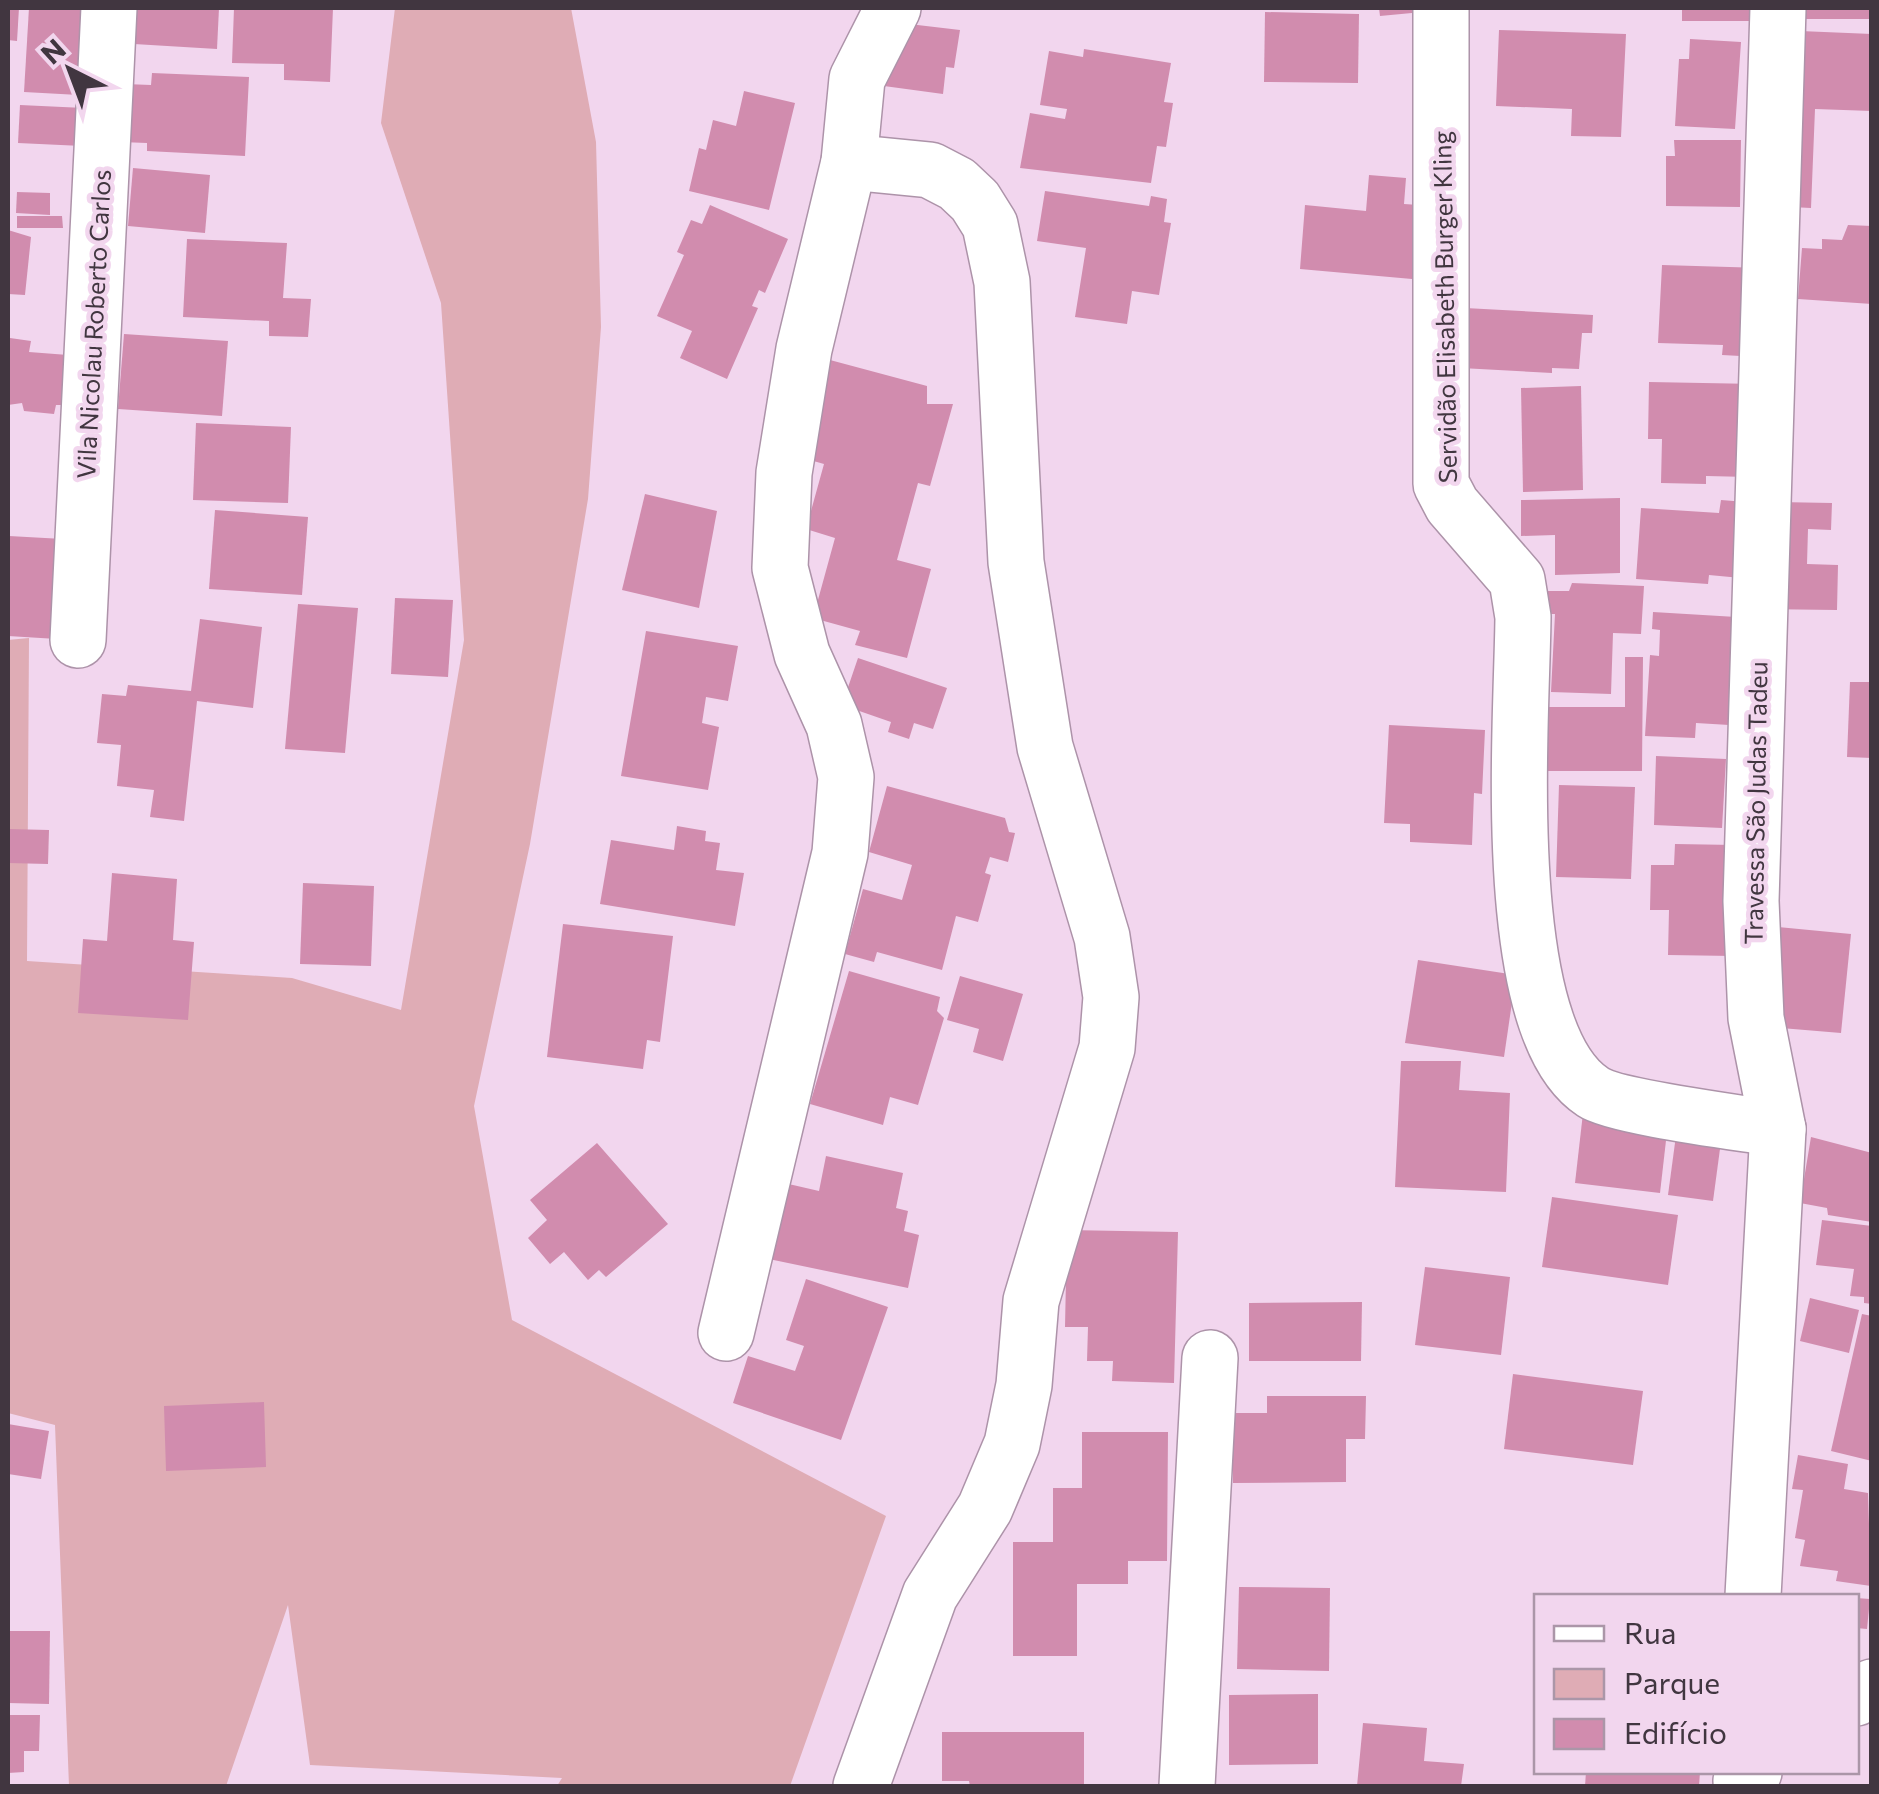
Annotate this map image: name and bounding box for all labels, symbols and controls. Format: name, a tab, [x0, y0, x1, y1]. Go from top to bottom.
north arrow	[20, 20, 120, 120]
text: N	[33, 31, 72, 70]
street label: Servidão Elisabeth Burger Kling	[1426, 130, 1462, 483]
street label: Vila Nicolau Roberto Carlos	[70, 169, 116, 479]
street label: Travessa São Judas Tadeu	[1738, 661, 1772, 945]
legend	[1534, 1594, 1859, 1774]
text: Rua	[1624, 1613, 1676, 1650]
text: Parque	[1624, 1663, 1720, 1700]
text: Edifício	[1624, 1713, 1727, 1750]

